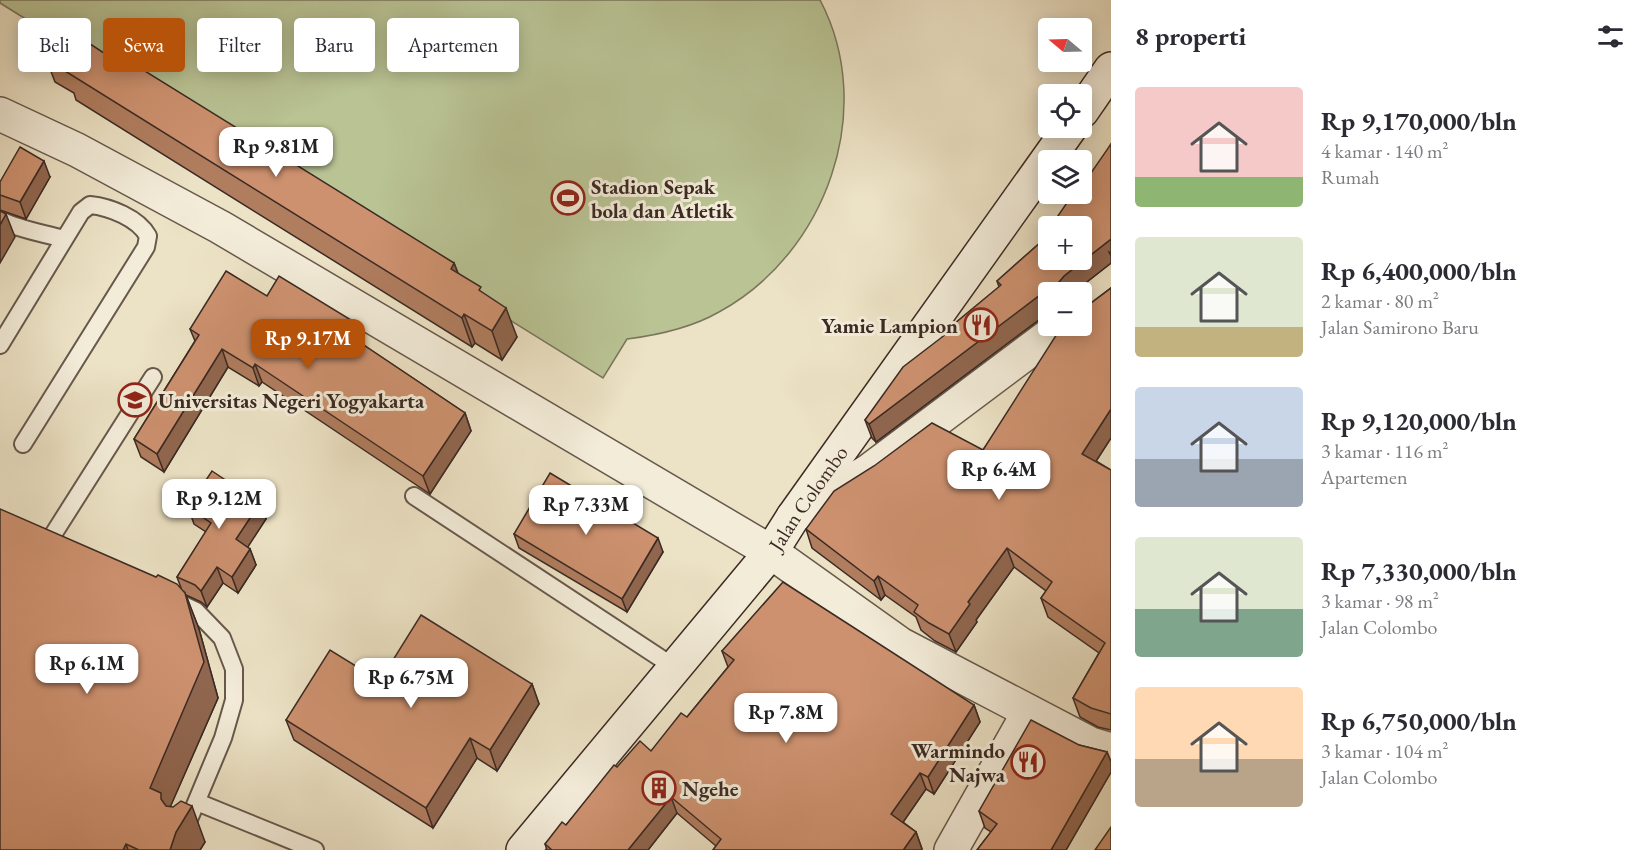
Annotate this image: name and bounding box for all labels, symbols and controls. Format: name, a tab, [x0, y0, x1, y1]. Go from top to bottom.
chip: Beli	[18, 18, 91, 72]
chip: Sewa	[103, 18, 185, 72]
chip: Filter	[197, 18, 282, 72]
chip: Baru	[294, 18, 375, 72]
chip: Apartemen	[387, 18, 519, 72]
north arrow	[1038, 18, 1092, 72]
map controls	[1038, 18, 1092, 336]
text: 8 properti	[1135, 19, 1246, 53]
icon: filters	[1594, 20, 1627, 53]
button: locate	[1038, 84, 1092, 138]
text: Rp 9,170,000/bln	[1321, 104, 1517, 138]
icon: home	[1183, 111, 1255, 183]
pin: Rp 9.81M	[214, 127, 338, 178]
text: Rp 9.81M	[233, 133, 319, 159]
text: 4 kamar · 140 m²	[1321, 138, 1449, 164]
button: layers	[1038, 150, 1092, 204]
text: Rumah	[1321, 164, 1380, 190]
place label: Stadion Sepak bola dan Atletik	[591, 173, 734, 224]
sports icon: Stadion Sepak bola dan Atletik	[550, 180, 586, 216]
button: +	[1038, 216, 1092, 270]
text: Rp 6,400,000/bln	[1321, 254, 1517, 288]
icon: home	[1183, 261, 1255, 333]
button: −	[1038, 282, 1092, 336]
text: 2 kamar · 80 m²	[1321, 288, 1439, 314]
restaurant icon: Yamie Lampion	[963, 307, 999, 343]
place label: Yamie Lampion	[821, 312, 958, 339]
text: Jalan Samirono Baru	[1321, 314, 1479, 340]
pin: Rp 9.17M	[246, 319, 370, 370]
text: Rp 9.17M	[265, 325, 351, 351]
school or university icon: Universitas Negeri Yogyakarta	[117, 382, 153, 418]
place label: Universitas Negeri Yogyakarta	[158, 387, 425, 414]
text: Rp 9,120,000/bln	[1321, 404, 1517, 438]
icon: home	[1183, 411, 1255, 483]
text: 3 kamar · 116 m²	[1321, 438, 1449, 464]
street label: Jalan Colombo	[761, 440, 853, 557]
pin: Rp 6.4M	[944, 450, 1054, 501]
text: Rp 6.4M	[961, 456, 1037, 482]
text: Apartemen	[1321, 464, 1407, 490]
pin: Rp 9.12M	[157, 479, 281, 530]
text: Rp 9.12M	[176, 485, 262, 511]
pin: Rp 7.33M	[524, 485, 648, 536]
text: Rp 7.33M	[543, 491, 629, 517]
text: Rp 7,330,000/bln	[1321, 554, 1517, 588]
icon: home	[1183, 561, 1255, 633]
text: 3 kamar · 98 m²	[1321, 588, 1439, 614]
text: Jalan Colombo	[1321, 614, 1437, 640]
pin: Rp 6.1M	[32, 644, 142, 695]
text: Rp 6.1M	[49, 650, 125, 676]
pin: Rp 6.75M	[349, 658, 473, 709]
text: Rp 6.75M	[368, 664, 454, 690]
pin: Rp 7.8M	[731, 693, 841, 744]
text: Rp 7.8M	[748, 699, 824, 725]
text: Rp 6,750,000/bln	[1321, 704, 1517, 738]
icon: home	[1183, 711, 1255, 783]
place label: Warmindo Najwa	[911, 737, 1006, 788]
text: 3 kamar · 104 m²	[1321, 738, 1449, 764]
restaurant icon: Warmindo Najwa	[1010, 744, 1046, 780]
text: Jalan Colombo	[1321, 764, 1437, 790]
building icon: Ngehe	[641, 770, 677, 806]
place label: Ngehe	[682, 775, 739, 802]

